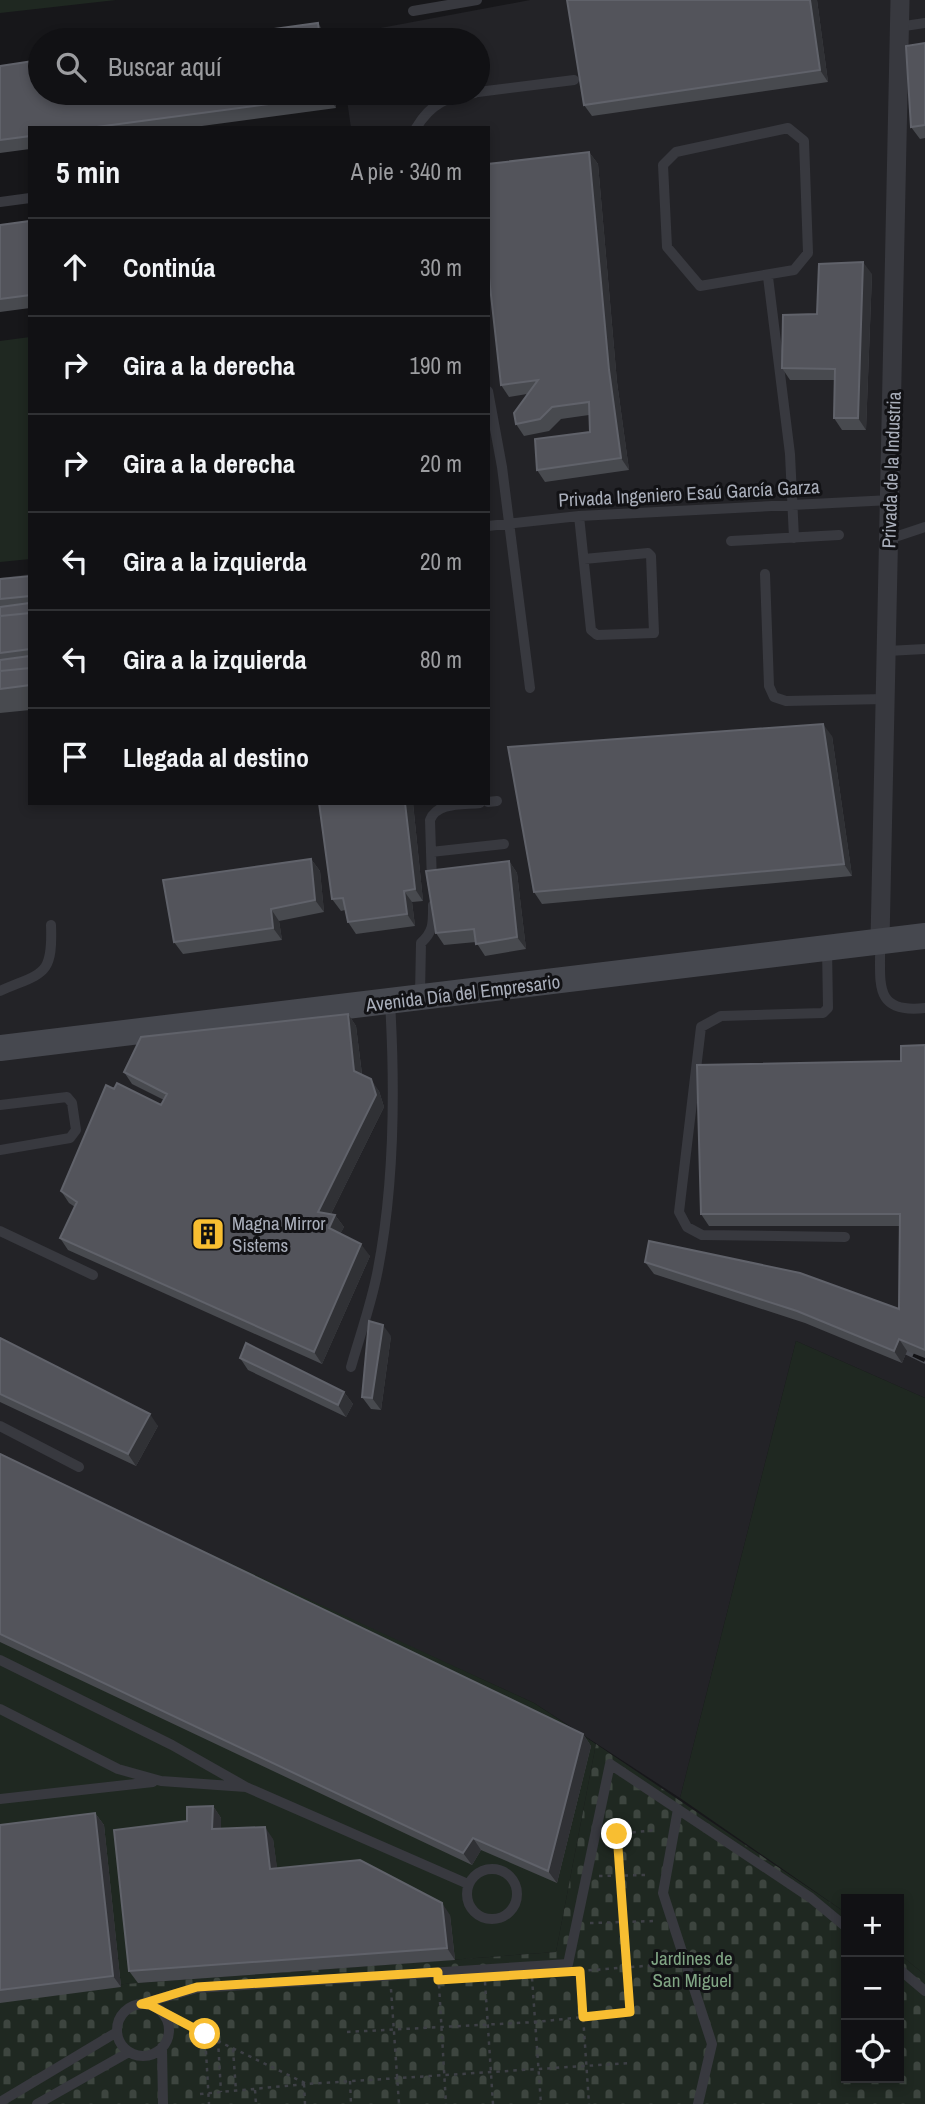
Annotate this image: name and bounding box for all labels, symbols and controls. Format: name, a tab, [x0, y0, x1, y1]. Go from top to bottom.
search box	[28, 28, 490, 105]
icon: search	[52, 48, 90, 86]
text: Buscar aquí	[108, 49, 222, 84]
text: 5 min	[56, 152, 120, 192]
text: A pie · 340 m	[351, 156, 462, 187]
icon: ahead	[56, 248, 94, 286]
text: Continúa	[123, 250, 215, 285]
text: 30 m	[420, 252, 462, 283]
icon: right	[56, 346, 94, 384]
text: Gira a la derecha	[123, 348, 295, 383]
text: 190 m	[410, 350, 462, 381]
street label: Privada de la Industria	[875, 391, 907, 549]
icon: right	[56, 444, 94, 482]
text: Gira a la derecha	[123, 446, 295, 481]
text: 20 m	[420, 448, 462, 479]
street label: Privada Ingeniero Esaú García Garza	[558, 473, 821, 513]
icon: left	[56, 542, 94, 580]
text: Gira a la izquierda	[123, 544, 307, 579]
text: 20 m	[420, 546, 462, 577]
icon: left	[56, 640, 94, 678]
text: Gira a la izquierda	[123, 642, 307, 677]
text: 80 m	[420, 644, 462, 675]
icon: arrive	[56, 738, 94, 776]
text: Llegada al destino	[123, 740, 309, 775]
street label: Avenida Día del Empresario	[363, 968, 562, 1018]
place label: Magna Mirror Sistems	[232, 1210, 326, 1258]
building icon: Magna Mirror Sistems	[189, 1215, 227, 1253]
route end	[601, 1818, 632, 1849]
map controls	[841, 1894, 904, 2083]
button: +	[841, 1894, 904, 1957]
park label: Jardines de San Miguel	[651, 1945, 733, 1993]
button: −	[841, 1957, 904, 2020]
route start	[189, 2018, 220, 2049]
button: locate	[841, 2020, 904, 2083]

